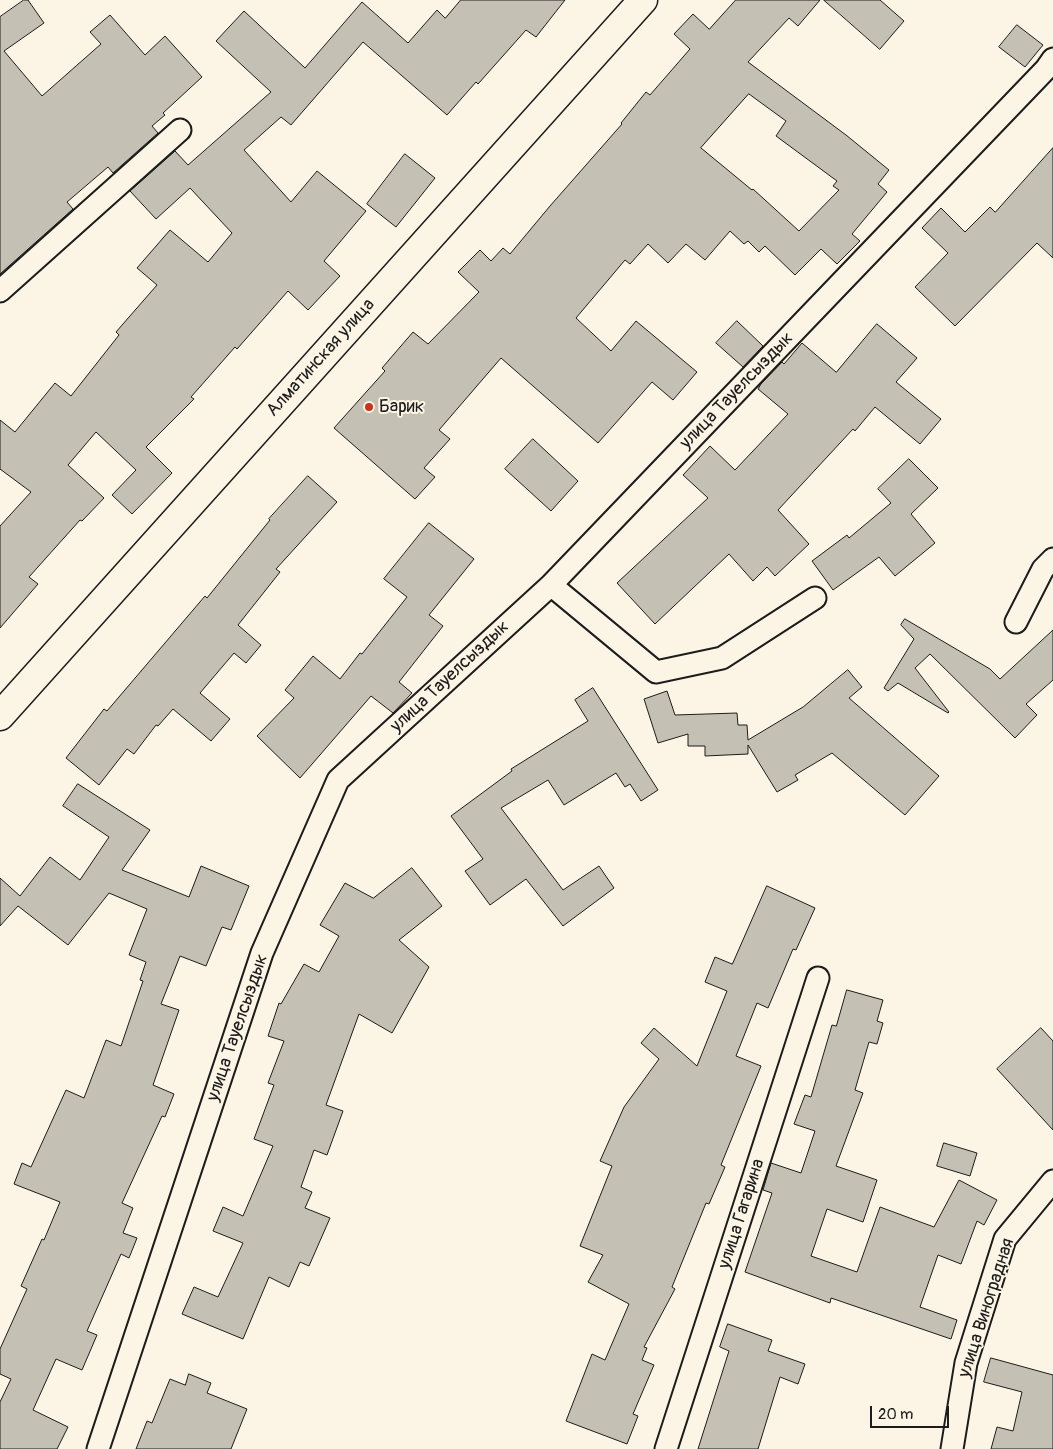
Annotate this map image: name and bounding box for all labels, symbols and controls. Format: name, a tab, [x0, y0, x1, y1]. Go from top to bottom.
street label: Алматинская улица	[262, 295, 380, 421]
street label: улица Тауелсыздык	[676, 328, 798, 454]
place label: Барик	[379, 396, 424, 418]
marker: Барик	[363, 401, 375, 413]
street label: улица Тауелсыздык	[386, 617, 514, 737]
street label: улица Тауелсыздык	[203, 952, 273, 1104]
street label: улица Гагарина	[714, 1156, 770, 1272]
street label: улица Виноградная	[954, 1236, 1020, 1380]
scale bar	[873, 1396, 952, 1428]
text: 20 m	[878, 1405, 913, 1424]

